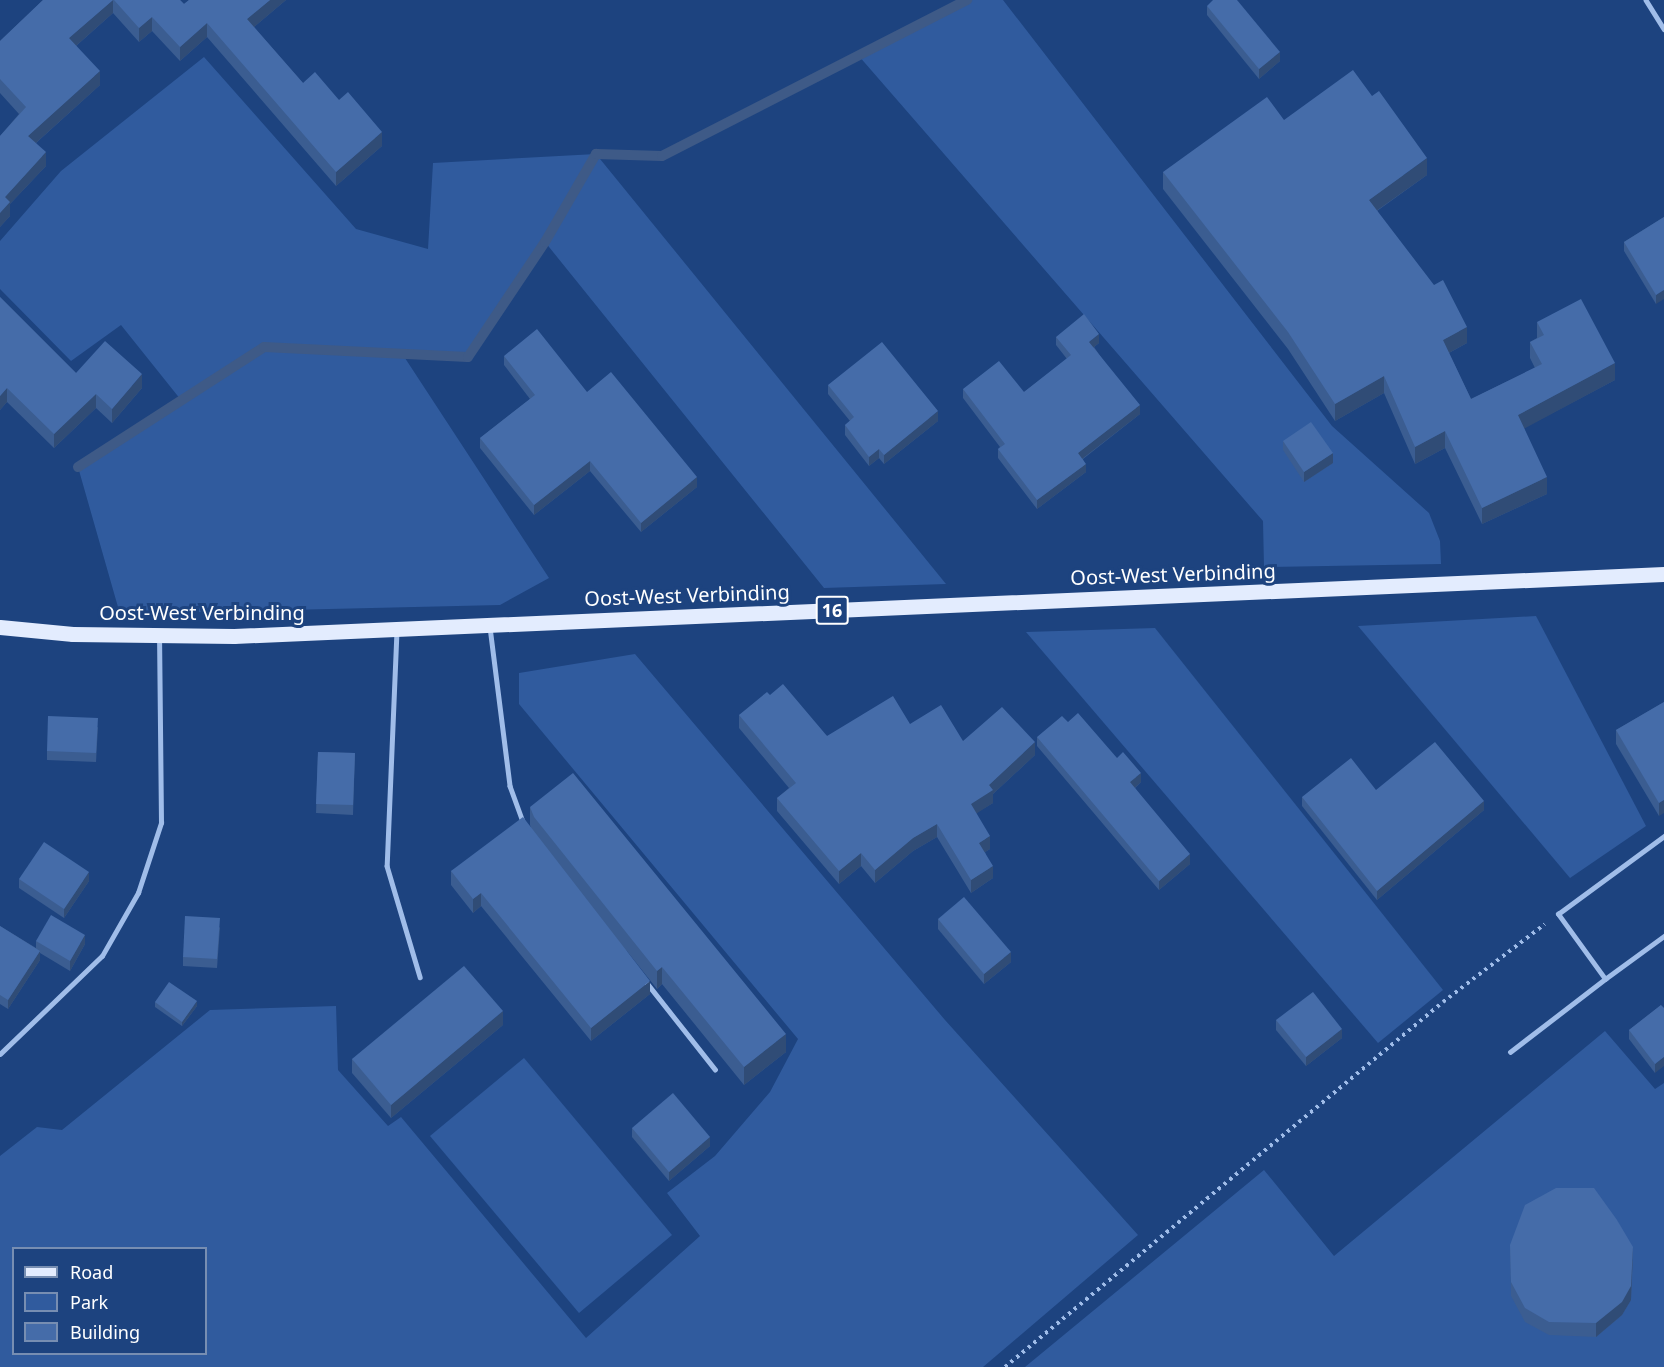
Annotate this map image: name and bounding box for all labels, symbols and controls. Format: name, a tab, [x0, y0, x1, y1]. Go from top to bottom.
street label: Oost-West Verbinding	[1070, 558, 1276, 590]
street label: Oost-West Verbinding	[584, 579, 790, 611]
road number: 16	[816, 595, 848, 625]
street label: Oost-West Verbinding	[99, 600, 305, 624]
legend	[12, 1247, 207, 1355]
text: Road	[70, 1260, 113, 1284]
text: Park	[70, 1290, 108, 1314]
text: Building	[70, 1320, 140, 1344]

